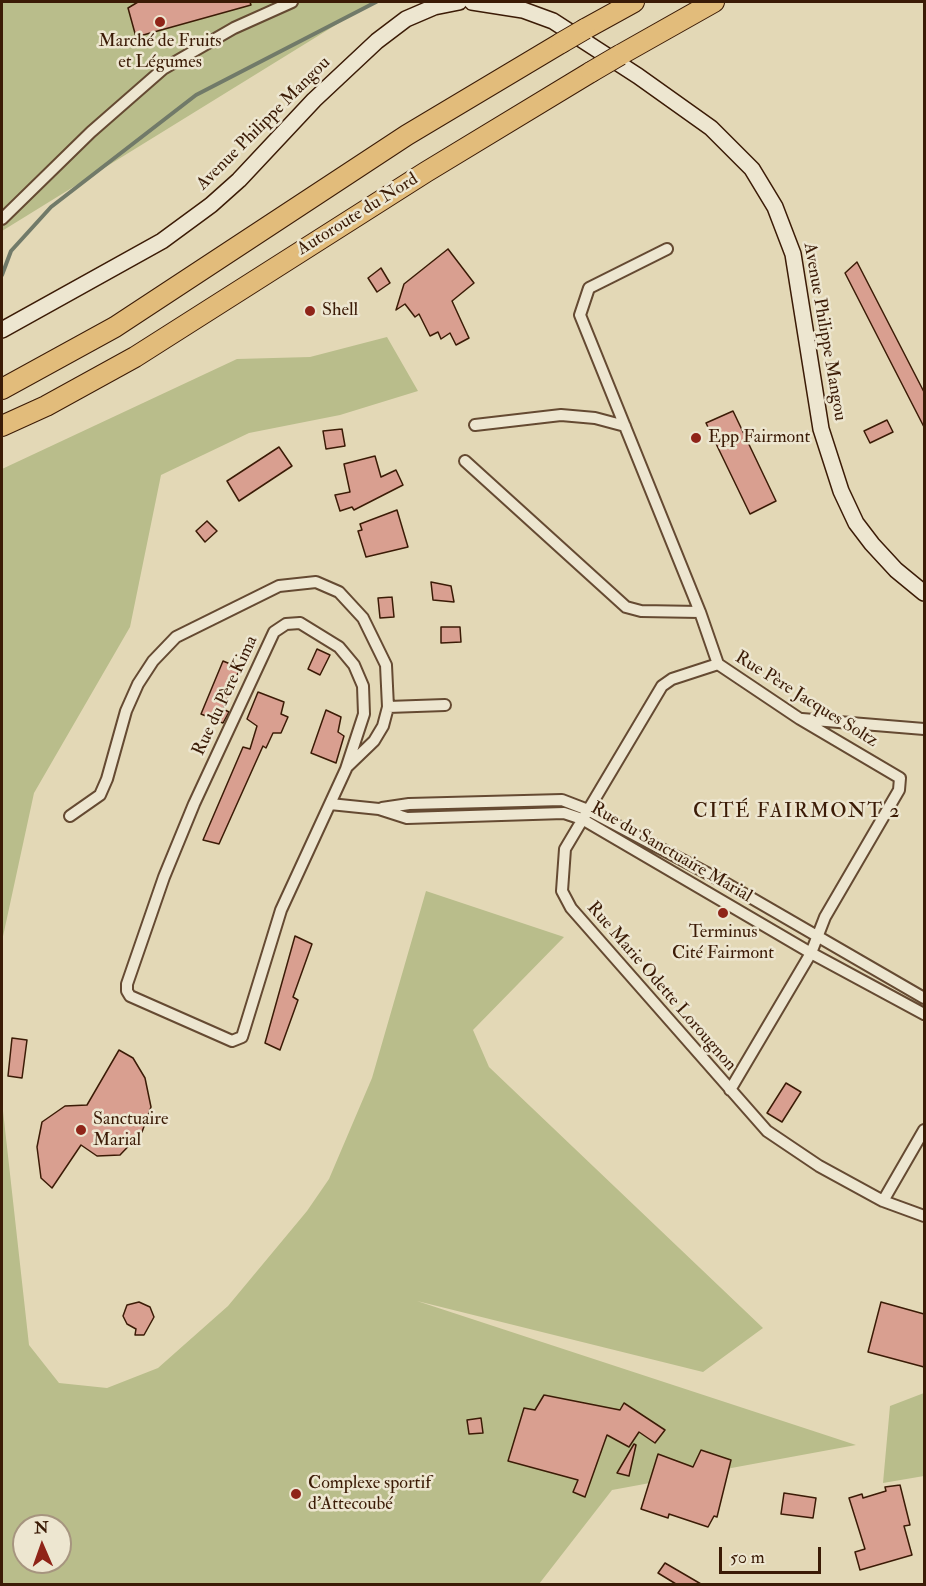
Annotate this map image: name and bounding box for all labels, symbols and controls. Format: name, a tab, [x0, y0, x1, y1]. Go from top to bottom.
marker: Marché de Fruits et Légumes	[153, 15, 167, 29]
place label: Marché de Fruits et Légumes	[98, 31, 222, 74]
street label: Avenue Philippe Mangou	[193, 53, 335, 195]
street label: Autoroute du Nord	[294, 169, 422, 261]
street label: Avenue Philippe Mangou	[798, 241, 850, 423]
place label: Shell	[322, 300, 358, 322]
marker: Shell	[303, 304, 317, 318]
place label: Epp Fairmont	[708, 427, 810, 449]
marker: Epp Fairmont	[689, 431, 703, 445]
street label: Rue du Père Kima	[189, 633, 263, 759]
street label: Rue Père Jacques Soltz	[731, 647, 881, 753]
street label: Rue du Sanctuaire Marial	[586, 798, 756, 908]
district label: CITÉ FAIRMONT 2	[693, 801, 901, 825]
street label: Rue Marie Odette Lorougnon	[582, 898, 740, 1076]
marker: Terminus Cité Fairmont	[716, 906, 730, 920]
place label: Terminus Cité Fairmont	[672, 922, 774, 964]
place label: Sanctuaire Marial	[93, 1109, 168, 1152]
marker: Sanctuaire Marial	[74, 1123, 88, 1137]
place label: Complexe sportif d'Attecoubé	[308, 1473, 431, 1516]
marker: Complexe sportif d'Attecoubé	[289, 1487, 303, 1501]
north arrow	[12, 1514, 72, 1574]
text: N	[34, 1518, 49, 1538]
scale bar	[722, 1535, 824, 1573]
text: 50 m	[730, 1546, 765, 1569]

